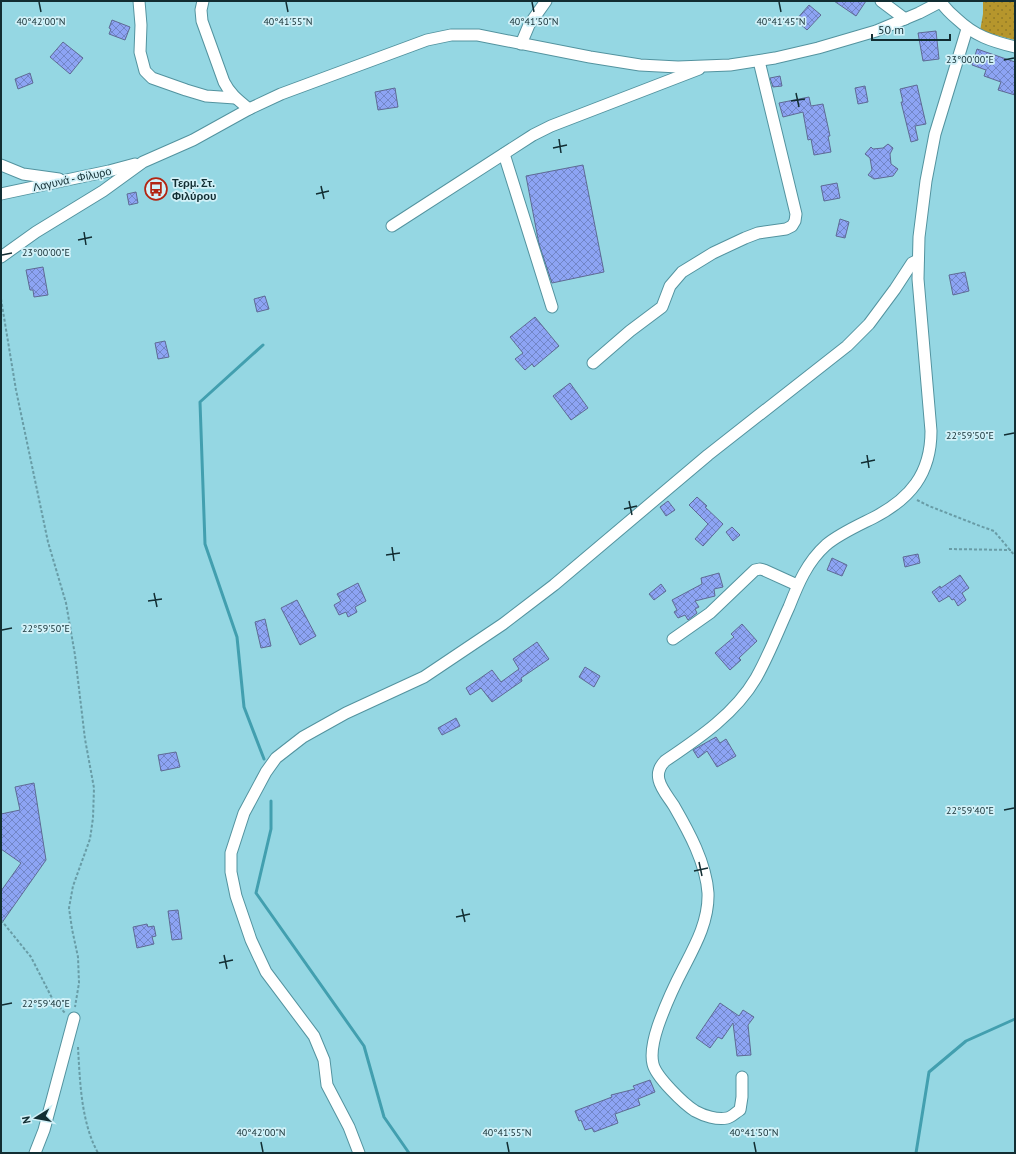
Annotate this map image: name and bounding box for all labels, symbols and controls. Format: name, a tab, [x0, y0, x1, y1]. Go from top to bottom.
text: 40°42'00"N	[16, 15, 66, 28]
text: 40°41'55"N	[263, 15, 313, 28]
text: 40°41'50"N	[509, 15, 559, 28]
text: 40°41'45"N	[756, 15, 806, 28]
scale bar	[872, 16, 950, 42]
text: 50 m	[878, 22, 904, 37]
text: 23°00'00"E	[946, 53, 994, 66]
street label: Λαγυνά - Φίλυρο	[31, 164, 113, 194]
bus stop icon: Τερμ. Στ. Φιλύρου	[143, 176, 169, 202]
place label: Τερμ. Στ. Φιλύρου	[172, 176, 216, 203]
text: 23°00'00"E	[22, 246, 70, 259]
text: 22°59'50"E	[946, 429, 994, 442]
text: 22°59'50"E	[22, 622, 70, 635]
text: 22°59'40"E	[946, 804, 994, 817]
text: 22°59'40"E	[22, 997, 70, 1010]
north arrow	[16, 1098, 56, 1138]
text: N	[19, 1115, 34, 1125]
text: 40°42'00"N	[236, 1126, 286, 1139]
text: 40°41'55"N	[482, 1126, 532, 1139]
text: 40°41'50"N	[729, 1126, 779, 1139]

